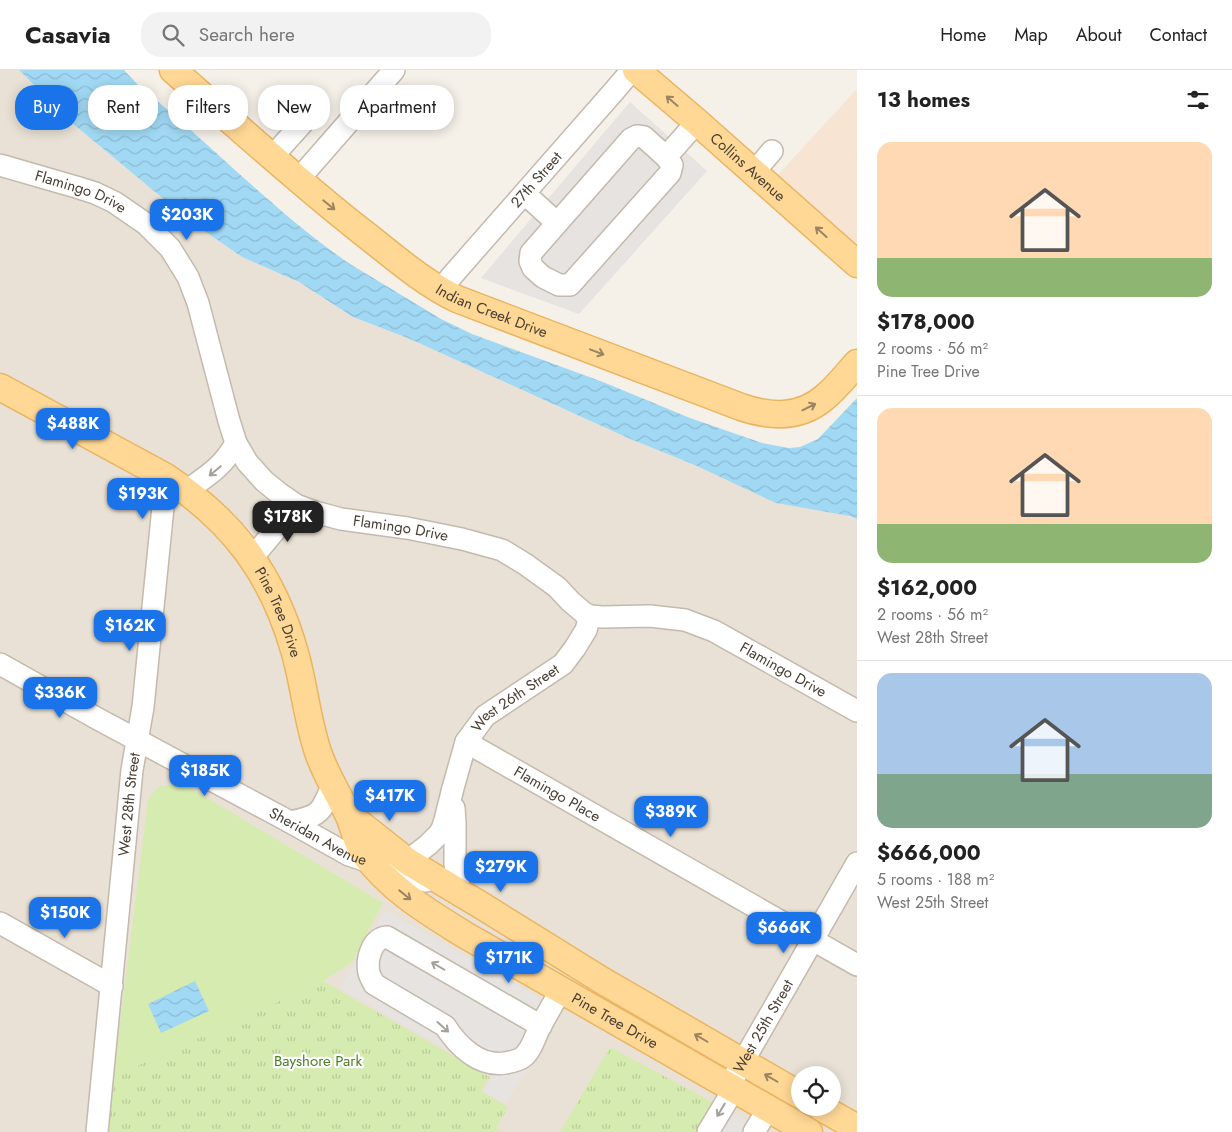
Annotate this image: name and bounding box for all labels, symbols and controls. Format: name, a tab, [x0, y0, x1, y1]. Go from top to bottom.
search box	[141, 12, 491, 57]
text: Casavia	[25, 17, 111, 52]
icon: search	[159, 21, 187, 49]
text: Search here	[199, 21, 295, 48]
text: Home	[940, 22, 986, 48]
text: Map	[1014, 22, 1048, 48]
text: About	[1076, 22, 1121, 48]
text: Contact	[1149, 22, 1207, 48]
chip: Buy	[15, 85, 78, 130]
chip: Rent	[88, 85, 158, 130]
chip: Filters	[168, 85, 248, 130]
chip: New	[258, 85, 330, 130]
chip: Apartment	[340, 85, 454, 130]
text: 13 homes	[877, 85, 970, 115]
icon: filters	[1184, 86, 1212, 114]
one-way arrow	[666, 96, 679, 107]
street label: Collins Avenue	[705, 127, 791, 207]
street label: 27th Street	[505, 147, 567, 213]
street label: Flamingo Drive	[32, 165, 131, 219]
icon: home	[1000, 175, 1090, 265]
pin: $203K	[152, 198, 222, 241]
one-way arrow	[322, 200, 335, 211]
text: $203K	[161, 203, 213, 226]
one-way arrow	[814, 226, 827, 238]
street label: Indian Creek Drive	[431, 279, 551, 343]
text: $178,000	[877, 307, 975, 337]
text: 2 rooms · 56 m²	[877, 337, 988, 360]
one-way arrow	[588, 348, 604, 357]
text: Pine Tree Drive	[877, 360, 980, 383]
one-way arrow	[801, 401, 816, 411]
pin: $488K	[38, 408, 108, 450]
text: $488K	[47, 412, 99, 435]
icon: home	[1000, 440, 1090, 530]
one-way arrow	[208, 465, 221, 476]
pin: $193K	[108, 478, 178, 520]
text: $193K	[118, 482, 168, 505]
pin: $178K	[253, 500, 323, 543]
text: $178K	[264, 505, 312, 528]
street label: Flamingo Drive	[352, 510, 451, 547]
street label: Pine Tree Drive	[249, 563, 307, 660]
text: $162,000	[877, 573, 977, 603]
text: 2 rooms · 56 m²	[877, 603, 988, 626]
pin: $162K	[95, 610, 165, 652]
text: $162K	[105, 614, 155, 637]
text: West 28th Street	[877, 626, 988, 649]
street label: Flamingo Drive	[736, 637, 831, 703]
street label: West 26th Street	[466, 658, 564, 737]
pin: $336K	[25, 676, 95, 719]
text: $336K	[34, 681, 86, 704]
icon: home	[1000, 705, 1090, 795]
street label: West 28th Street	[113, 751, 146, 857]
pin: $185K	[170, 754, 240, 797]
text: $185K	[180, 759, 230, 782]
street label: Flamingo Place	[510, 760, 605, 828]
pin: $417K	[355, 780, 425, 822]
text: $417K	[365, 784, 415, 807]
pin: $389K	[636, 796, 706, 838]
text: $389K	[645, 800, 697, 823]
street label: Sheridan Avenue	[265, 802, 370, 871]
text: $666,000	[877, 838, 981, 868]
pin: $279K	[466, 850, 536, 893]
text: $279K	[475, 855, 527, 878]
text: 5 rooms · 188 m²	[877, 868, 994, 891]
one-way arrow	[398, 889, 411, 900]
text: West 25th Street	[877, 891, 988, 914]
pin: $150K	[30, 896, 100, 939]
text: $150K	[40, 901, 90, 924]
pin: $666K	[749, 912, 819, 954]
text: $666K	[757, 916, 811, 939]
pin: $171K	[474, 942, 544, 984]
text: $171K	[485, 946, 533, 969]
one-way arrow	[431, 961, 445, 971]
street label: West 25th Street	[728, 975, 799, 1077]
street label: Pine Tree Drive	[568, 987, 662, 1054]
one-way arrow	[436, 1021, 449, 1032]
one-way arrow	[694, 1032, 708, 1042]
park label: Bayshore Park	[274, 1050, 362, 1072]
map controls	[791, 1066, 841, 1116]
button: locate	[791, 1066, 841, 1116]
one-way arrow	[765, 1073, 779, 1083]
one-way arrow	[715, 1103, 725, 1117]

